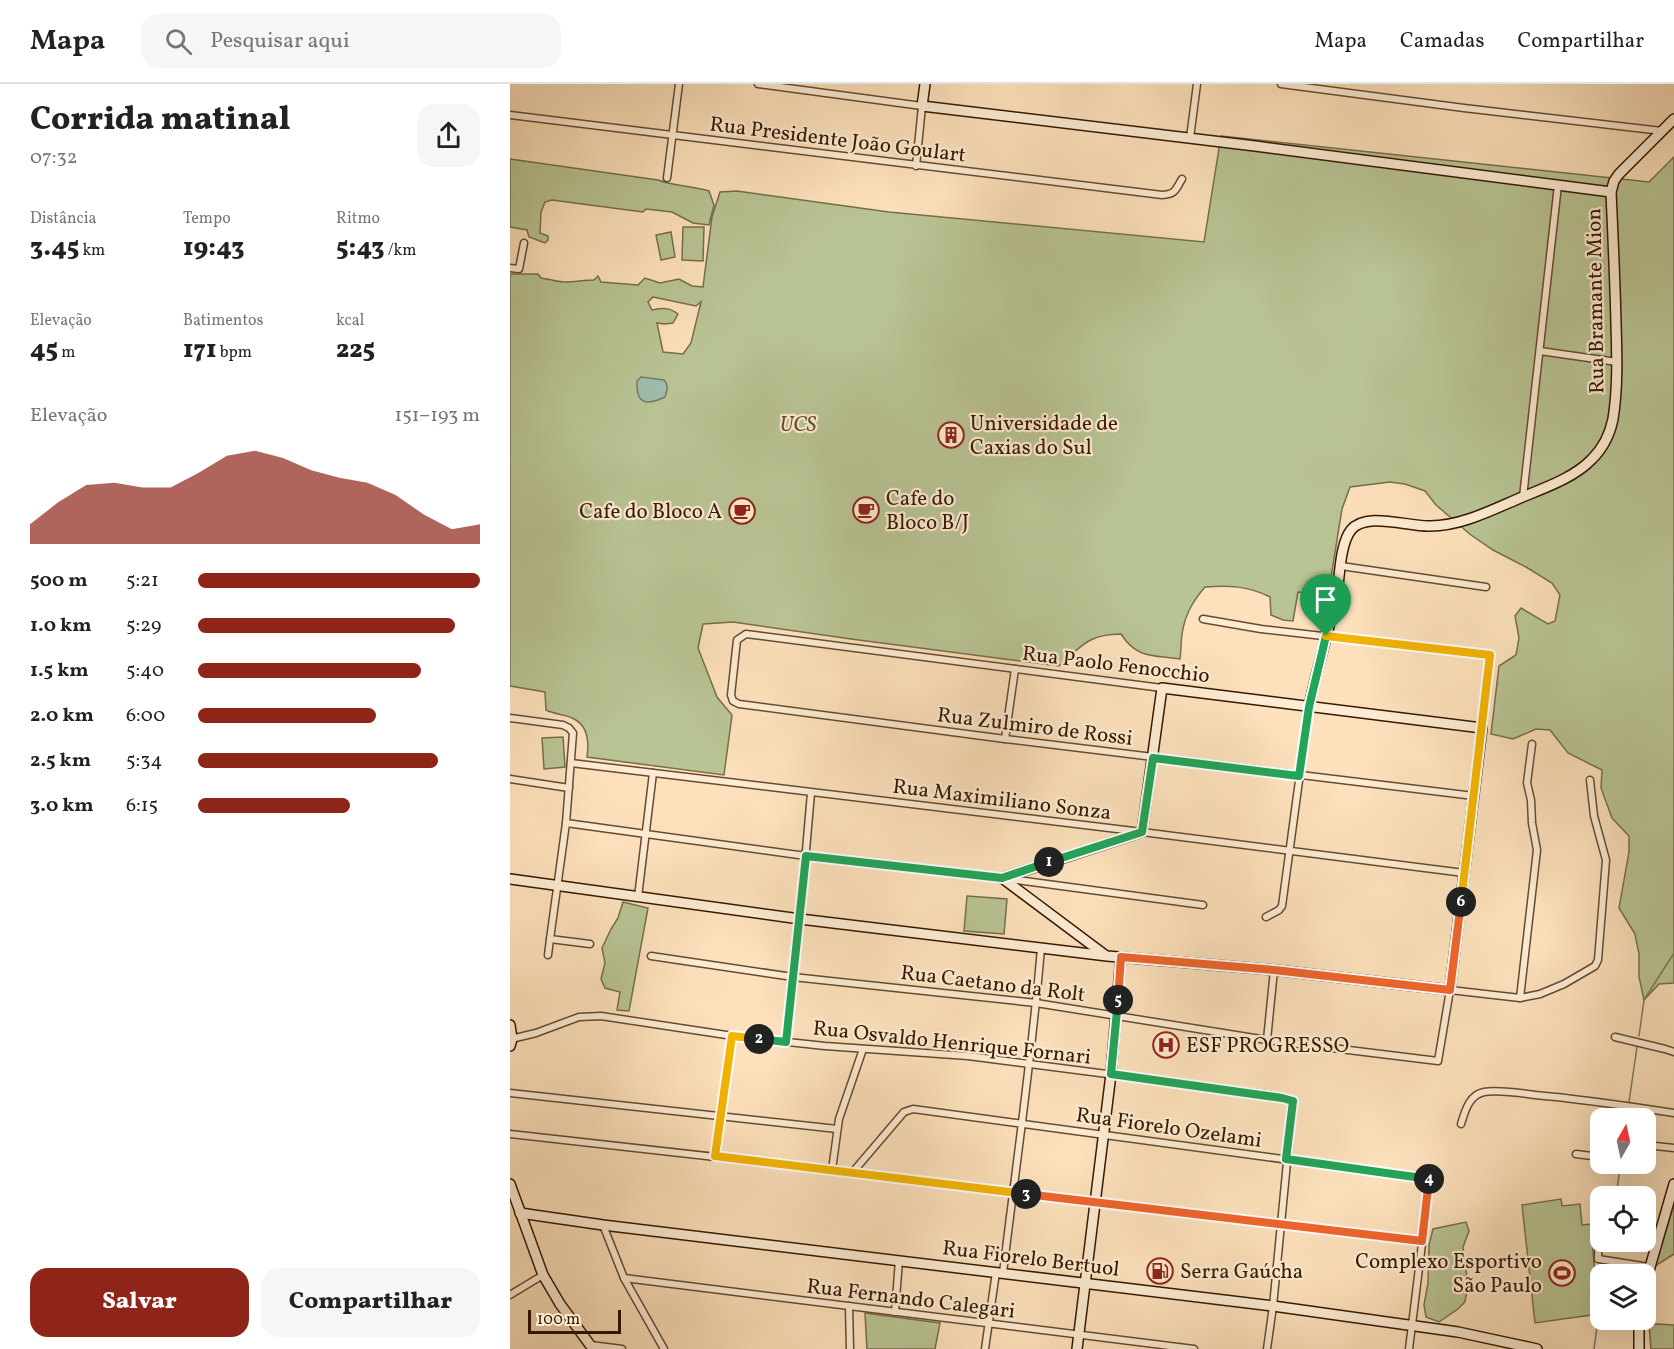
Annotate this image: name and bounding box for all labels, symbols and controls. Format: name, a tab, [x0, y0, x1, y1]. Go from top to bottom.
search box	[141, 14, 561, 68]
text: Mapa	[30, 22, 105, 61]
icon: search	[162, 25, 195, 58]
text: Pesquisar aqui	[210, 26, 350, 57]
text: Mapa	[1314, 27, 1367, 56]
text: Camadas	[1400, 27, 1484, 56]
text: Compartilhar	[1517, 27, 1644, 56]
text: Corrida matinal	[30, 98, 291, 144]
button: share	[417, 104, 480, 167]
street label: Rua Presidente João Goulart	[708, 110, 968, 171]
text: 07:32	[30, 144, 77, 172]
text: Distância	[30, 208, 96, 230]
text: Tempo	[183, 208, 231, 230]
text: Ritmo	[336, 208, 380, 230]
street label: Rua Bramante Mion	[1580, 208, 1613, 394]
text: 3.45	[30, 230, 79, 266]
text: 19:43	[183, 230, 244, 266]
text: 5:43	[336, 230, 385, 266]
text: km	[79, 240, 105, 262]
text: /km	[385, 240, 416, 262]
text: Elevação	[30, 310, 92, 332]
text: Batimentos	[183, 310, 263, 332]
text: kcal	[336, 310, 364, 332]
text: 45	[30, 332, 58, 368]
text: 171	[183, 332, 217, 368]
text: 225	[336, 332, 375, 368]
text: m	[58, 342, 75, 364]
text: bpm	[217, 342, 252, 364]
text: Elevação	[30, 402, 107, 430]
text: 151–193 m	[394, 402, 480, 430]
place label: Universidade de Caxias do Sul	[970, 410, 1118, 463]
park label: UCS	[780, 411, 816, 440]
building icon: Universidade de Caxias do Sul	[936, 420, 966, 450]
place label: Cafe do Bloco B/J	[886, 485, 969, 538]
cafe icon: Cafe do Bloco B/J	[851, 495, 881, 525]
cafe icon: Cafe do Bloco A	[727, 496, 757, 526]
place label: Cafe do Bloco A	[579, 498, 722, 527]
text: 500 m	[30, 567, 88, 595]
text: 5:21	[126, 567, 159, 595]
pin	[1300, 574, 1351, 636]
icon: arrive	[1309, 583, 1342, 616]
text: 1.0 km	[30, 612, 92, 640]
text: 5:29	[126, 612, 161, 640]
street label: Rua Paolo Fenocchio	[1020, 640, 1211, 691]
text: 1.5 km	[30, 657, 89, 685]
text: 5:40	[126, 657, 164, 685]
street label: Rua Zulmiro de Rossi	[935, 701, 1134, 754]
text: 2.0 km	[30, 702, 94, 730]
text: 6:00	[126, 702, 165, 730]
text: 2.5 km	[30, 747, 91, 775]
text: 5:34	[126, 747, 163, 775]
street label: Rua Maximiliano Sonza	[891, 773, 1113, 828]
text: 3.0 km	[30, 792, 94, 820]
text: 6:15	[126, 792, 158, 820]
pin: 1	[1034, 847, 1064, 877]
text: 1	[1046, 851, 1052, 873]
pin: 6	[1446, 887, 1476, 917]
text: 6	[1457, 891, 1465, 913]
street label: Rua Caetano da Rolt	[899, 959, 1087, 1010]
pin: 5	[1103, 985, 1133, 1015]
text: 5	[1114, 989, 1122, 1011]
street label: Rua Osvaldo Henrique Fornari	[811, 1014, 1092, 1073]
pin: 2	[744, 1024, 774, 1054]
text: 2	[755, 1028, 763, 1050]
hospital icon: ESF PROGRESSO	[1151, 1030, 1181, 1060]
place label: ESF PROGRESSO	[1186, 1032, 1349, 1061]
street label: Rua Fiorelo Ozelami	[1074, 1101, 1264, 1156]
north arrow	[1590, 1108, 1656, 1174]
map controls	[1590, 1108, 1656, 1330]
pin: 4	[1414, 1164, 1444, 1194]
text: 4	[1424, 1168, 1434, 1190]
pin: 3	[1011, 1179, 1041, 1209]
text: 3	[1022, 1183, 1030, 1205]
button: locate	[1590, 1186, 1656, 1252]
street label: Rua Fiorelo Bertuol	[941, 1234, 1121, 1285]
place label: Complexo Esportivo São Paulo	[1355, 1248, 1542, 1301]
fuel station icon: Serra Gaúcha	[1145, 1256, 1175, 1286]
place label: Serra Gaúcha	[1180, 1258, 1303, 1287]
sports icon: Complexo Esportivo São Paulo	[1547, 1258, 1577, 1288]
button: layers	[1590, 1264, 1656, 1330]
button: Salvar	[30, 1268, 249, 1337]
button: Compartilhar	[261, 1268, 480, 1337]
street label: Rua Fernando Calegari	[805, 1272, 1017, 1327]
scale bar	[528, 1307, 621, 1334]
text: 100 m	[537, 1309, 580, 1331]

